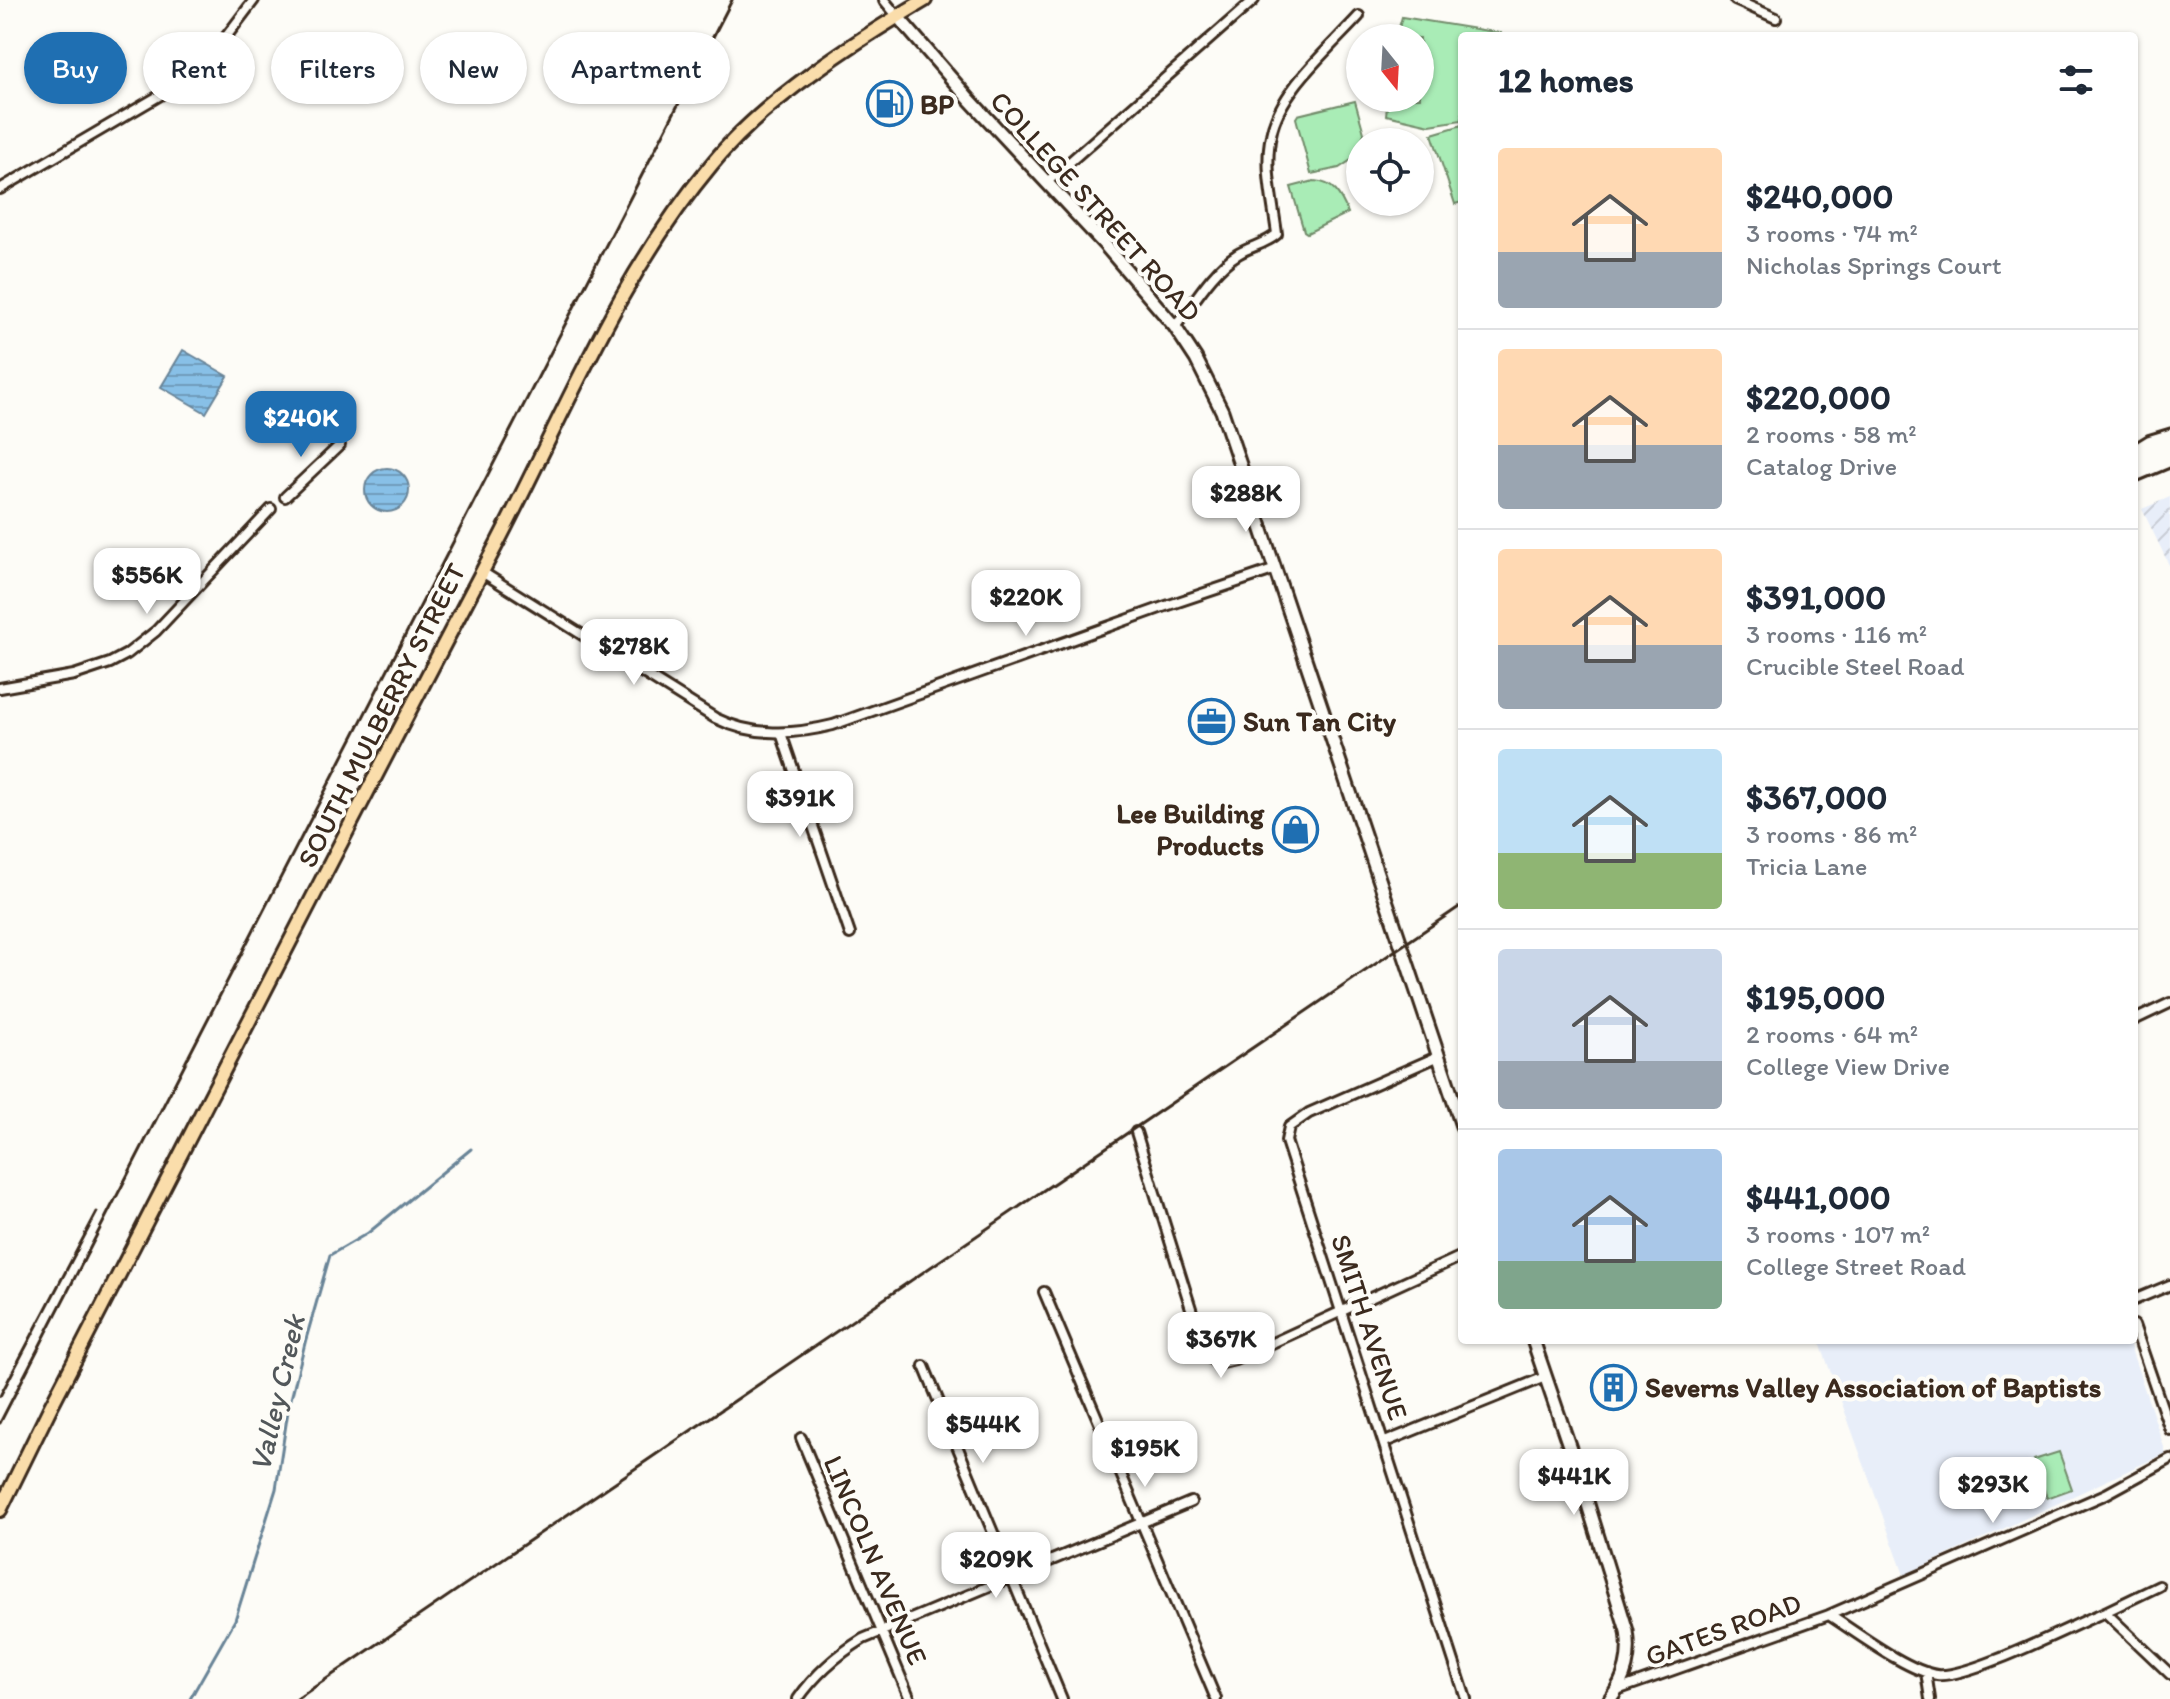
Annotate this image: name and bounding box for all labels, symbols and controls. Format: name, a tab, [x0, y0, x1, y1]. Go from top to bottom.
north arrow	[1346, 24, 1434, 112]
map controls	[1346, 24, 1434, 216]
chip: Buy	[24, 32, 127, 104]
chip: Rent	[143, 32, 255, 104]
chip: Filters	[271, 32, 404, 104]
chip: New	[420, 32, 527, 104]
chip: Apartment	[543, 32, 730, 104]
icon: filters	[2054, 58, 2098, 102]
text: 12 homes	[1498, 60, 1634, 101]
fuel station icon: BP	[865, 80, 913, 128]
street label: COLLEGE STREET ROAD	[983, 84, 1209, 328]
place label: BP	[920, 87, 954, 121]
button: locate	[1346, 128, 1434, 216]
text: $240,000	[1746, 176, 1893, 217]
icon: home	[1562, 180, 1658, 276]
text: 3 rooms · 74 m²	[1746, 217, 1918, 249]
text: Nicholas Springs Court	[1746, 249, 2001, 281]
text: $220,000	[1746, 377, 1891, 418]
icon: home	[1562, 381, 1658, 477]
pin: $240K	[245, 391, 357, 459]
text: $240K	[263, 401, 339, 433]
text: 2 rooms · 58 m²	[1746, 418, 1917, 450]
text: Catalog Drive	[1746, 450, 1897, 482]
pin: $288K	[1190, 466, 1302, 534]
text: $288K	[1210, 476, 1282, 508]
pin: $556K	[91, 548, 203, 616]
street label: SOUTH MULBERRY STREET	[289, 557, 473, 873]
text: $556K	[112, 558, 182, 590]
pin: $220K	[970, 570, 1082, 638]
text: $391,000	[1746, 577, 1886, 618]
text: $220K	[989, 580, 1063, 612]
icon: home	[1562, 581, 1658, 677]
text: 3 rooms · 116 m²	[1746, 618, 1927, 650]
pin: $278K	[578, 619, 690, 687]
text: $278K	[599, 629, 669, 661]
text: Crucible Steel Road	[1746, 650, 1965, 682]
office icon: Sun Tan City	[1188, 697, 1236, 745]
place label: Sun Tan City	[1243, 704, 1397, 738]
pin: $391K	[744, 771, 856, 839]
text: $367,000	[1746, 777, 1888, 818]
text: $391K	[765, 781, 835, 813]
icon: home	[1562, 781, 1658, 877]
place label: Lee Building Products	[1116, 796, 1265, 862]
shop icon: Lee Building Products	[1271, 805, 1319, 853]
text: 3 rooms · 86 m²	[1746, 818, 1917, 850]
text: Tricia Lane	[1746, 850, 1867, 882]
text: $195,000	[1746, 977, 1886, 1018]
icon: home	[1562, 981, 1658, 1077]
text: 2 rooms · 64 m²	[1746, 1018, 1918, 1050]
text: College View Drive	[1746, 1050, 1950, 1082]
text: $441,000	[1746, 1177, 1891, 1218]
icon: home	[1562, 1181, 1658, 1277]
text: 3 rooms · 107 m²	[1746, 1218, 1930, 1250]
street label: SMITH AVENUE	[1324, 1230, 1416, 1424]
text: College Street Road	[1746, 1250, 1966, 1282]
water label: Valley Creek	[241, 1310, 313, 1475]
pin: $367K	[1165, 1312, 1277, 1380]
text: $367K	[1186, 1322, 1256, 1354]
building icon: Severns Valley Association of Baptists	[1590, 1363, 1638, 1411]
place label: Severns Valley Association of Baptists	[1645, 1370, 2101, 1404]
pin: $544K	[927, 1397, 1039, 1465]
text: $544K	[946, 1407, 1020, 1439]
pin: $195K	[1089, 1421, 1201, 1489]
text: $195K	[1110, 1431, 1180, 1463]
pin: $441K	[1518, 1449, 1630, 1517]
street label: LINCOLN AVENUE	[817, 1450, 935, 1670]
pin: $293K	[1937, 1457, 2049, 1525]
text: $441K	[1537, 1459, 1611, 1491]
text: $293K	[1957, 1467, 2029, 1499]
pin: $209K	[940, 1532, 1052, 1600]
text: $209K	[959, 1542, 1033, 1574]
street label: GATES ROAD	[1640, 1585, 1806, 1673]

